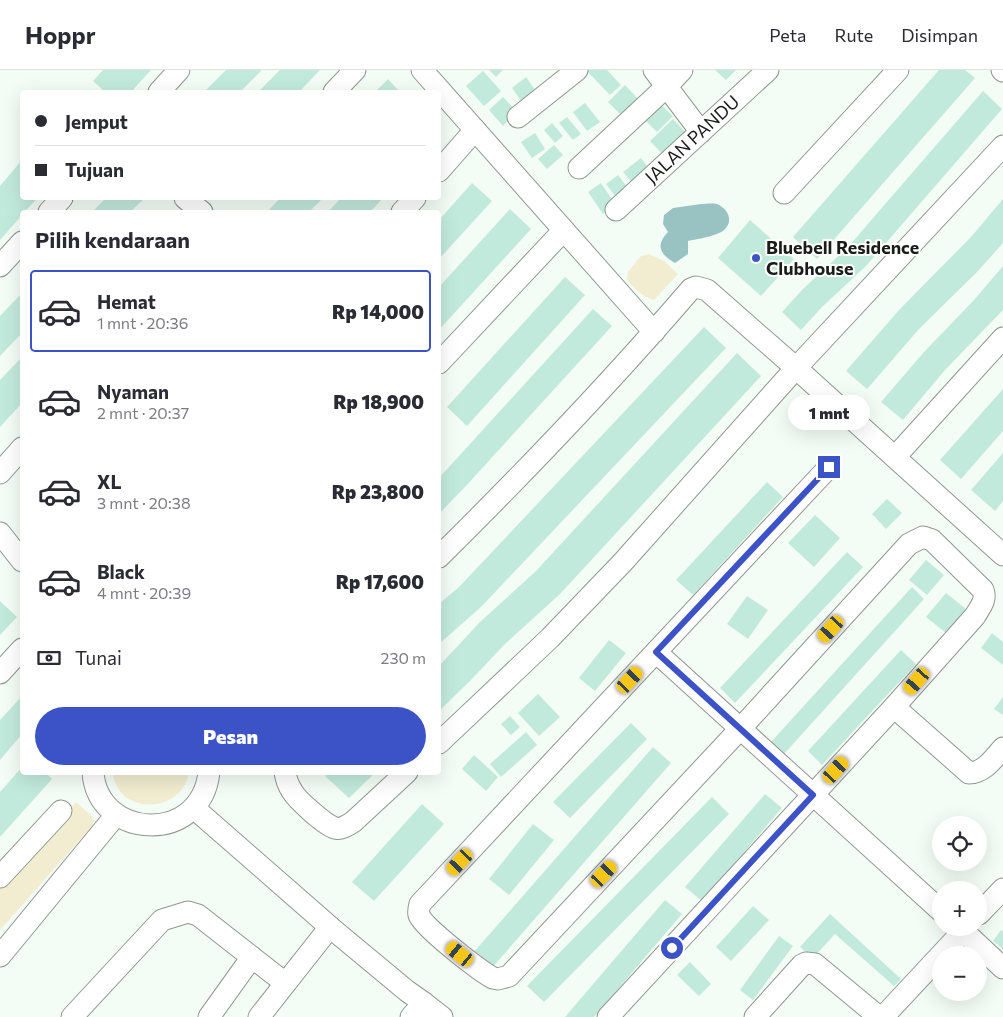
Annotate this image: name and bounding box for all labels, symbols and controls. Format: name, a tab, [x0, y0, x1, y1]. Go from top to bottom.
text: Hoppr	[25, 20, 96, 49]
text: Peta	[769, 24, 806, 46]
text: Rute	[834, 24, 873, 46]
text: Disimpan	[901, 24, 978, 46]
street label: JALAN PANDU	[640, 90, 743, 188]
text: Jemput	[65, 110, 128, 133]
text: Tujuan	[65, 158, 124, 181]
text: Pilih kendaraan	[35, 226, 190, 253]
place label: Bluebell Residence Clubhouse	[766, 236, 919, 279]
marker: Bluebell Residence Clubhouse	[750, 252, 762, 264]
icon: car	[37, 289, 82, 334]
text: Hemat	[97, 290, 156, 313]
text: Rp 14,000	[332, 300, 424, 323]
text: 1 mnt · 20:36	[97, 313, 188, 332]
icon: car	[37, 379, 82, 424]
text: Nyaman	[97, 380, 169, 403]
text: Rp 18,900	[333, 390, 424, 413]
callout: 1 mnt	[788, 394, 870, 430]
text: 2 mnt · 20:37	[97, 403, 189, 422]
text: 1 mnt	[809, 403, 849, 422]
route end	[818, 456, 840, 478]
icon: car	[37, 469, 82, 514]
text: XL	[97, 470, 122, 493]
text: Rp 23,800	[332, 480, 424, 503]
text: 3 mnt · 20:38	[97, 493, 191, 512]
icon: car	[37, 559, 82, 604]
text: Black	[97, 560, 145, 583]
text: Rp 17,600	[336, 570, 424, 593]
text: 4 mnt · 20:39	[97, 583, 191, 602]
car	[815, 613, 846, 645]
icon: cash	[35, 644, 63, 672]
text: Tunai	[75, 646, 122, 669]
text: 230 m	[381, 648, 426, 667]
car	[614, 664, 645, 696]
car	[901, 665, 932, 697]
button: Pesan	[35, 707, 426, 765]
car	[820, 754, 851, 786]
map controls	[932, 816, 987, 1001]
button: locate	[932, 816, 987, 871]
car	[444, 846, 475, 878]
car	[588, 858, 619, 890]
button: +	[932, 881, 987, 936]
route start	[661, 937, 683, 959]
car	[443, 939, 476, 969]
button: −	[932, 946, 987, 1001]

